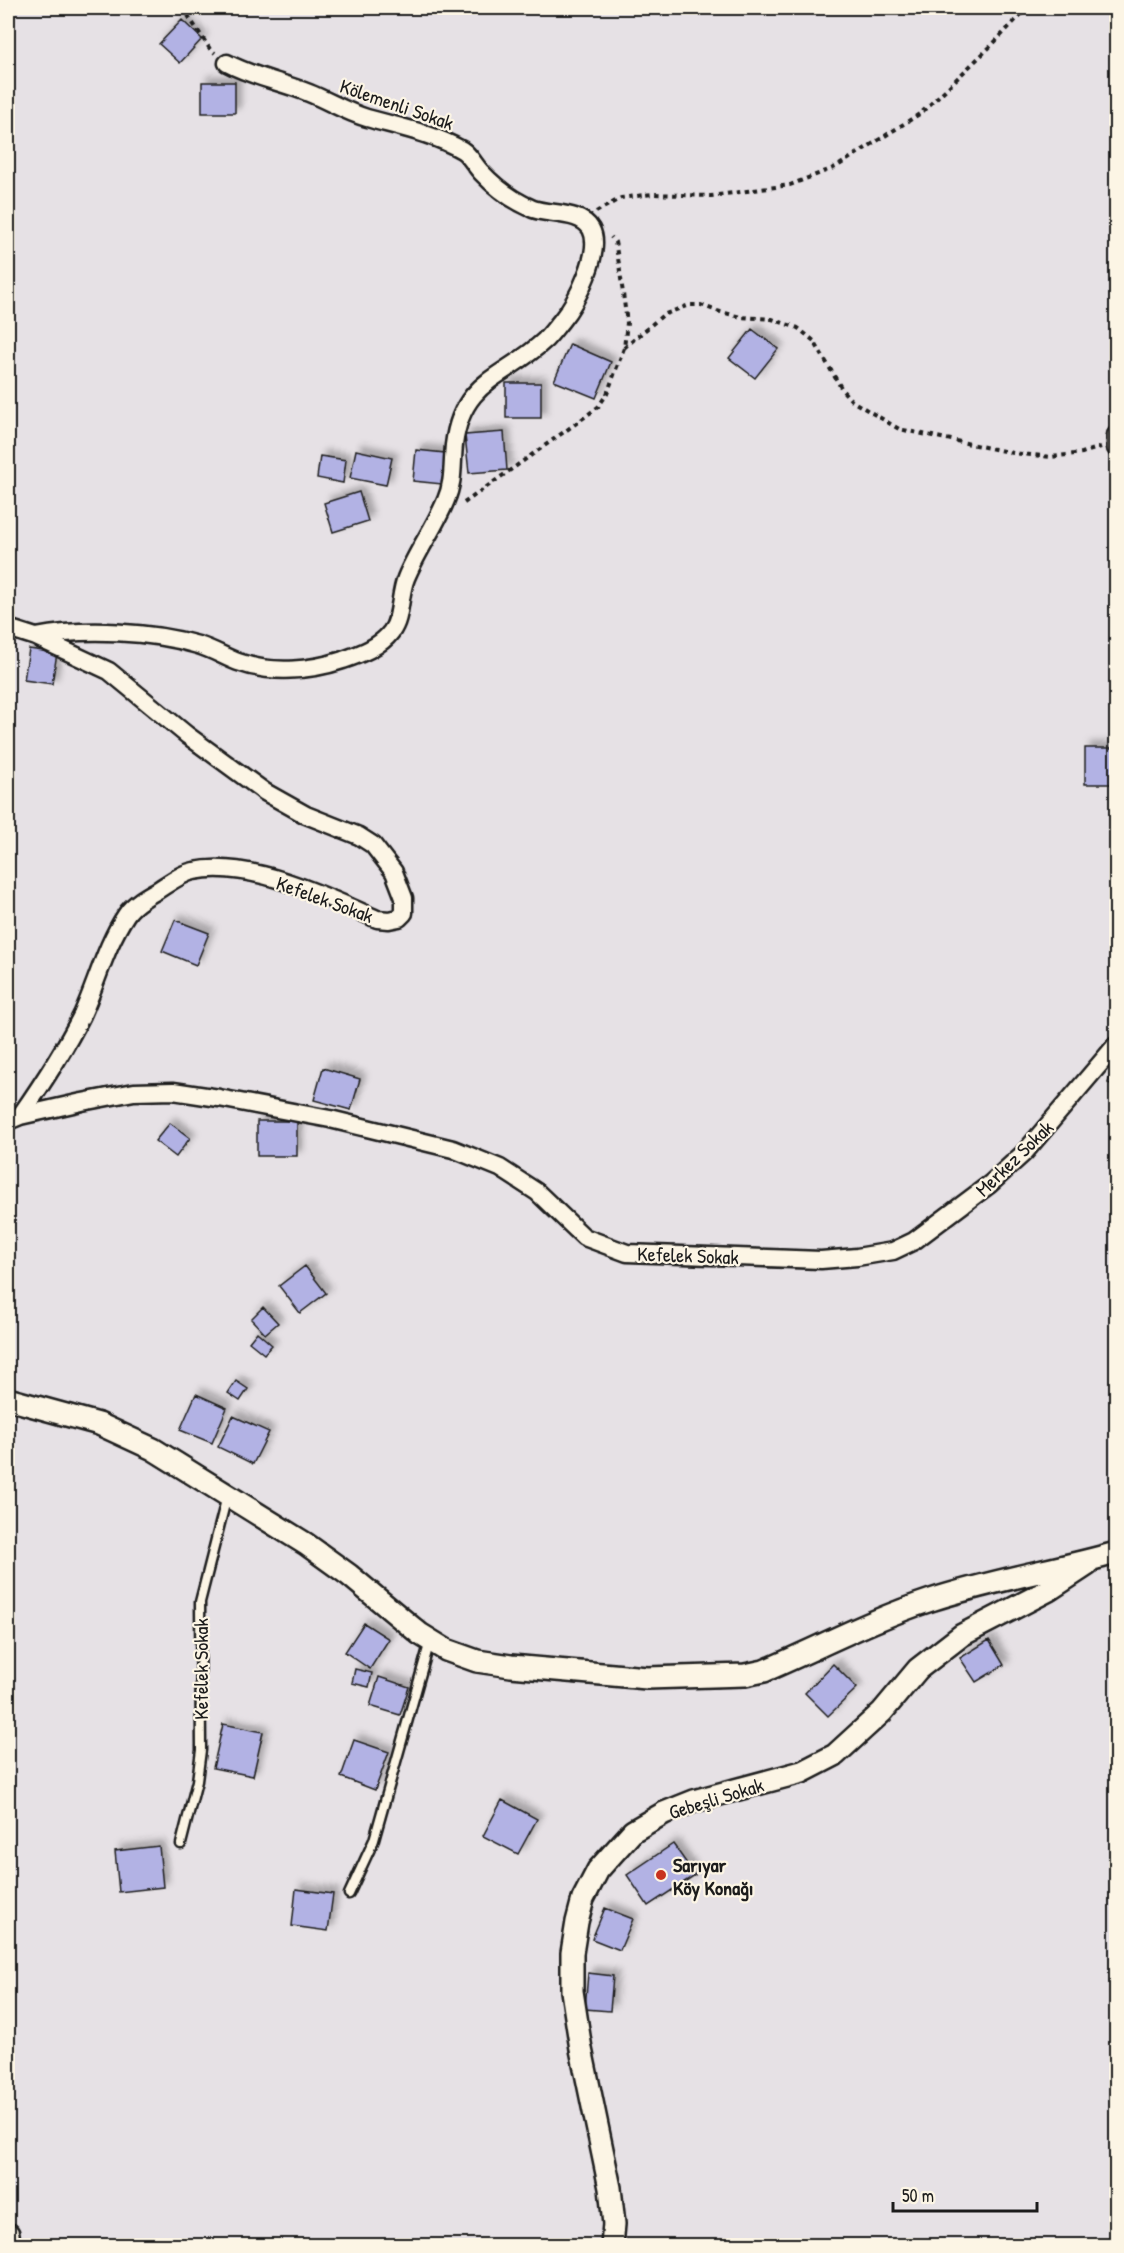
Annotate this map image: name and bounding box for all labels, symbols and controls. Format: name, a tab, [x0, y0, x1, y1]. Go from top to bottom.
street label: Kölemenli Sokak	[337, 72, 457, 136]
street label: Kefelek Sokak	[273, 869, 377, 929]
street label: Merkez Sokak	[969, 1114, 1059, 1202]
street label: Kefelek Sokak	[637, 1240, 739, 1270]
street label: Kefelek Sokak	[187, 1618, 214, 1720]
street label: Gebeşli Sokak	[665, 1771, 767, 1825]
place label: Sarıyar Köy Konağı	[673, 1851, 753, 1902]
marker: Sarıyar Köy Konağı	[654, 1868, 668, 1882]
scale bar	[893, 2175, 1037, 2213]
text: 50 m	[902, 2183, 934, 2208]

